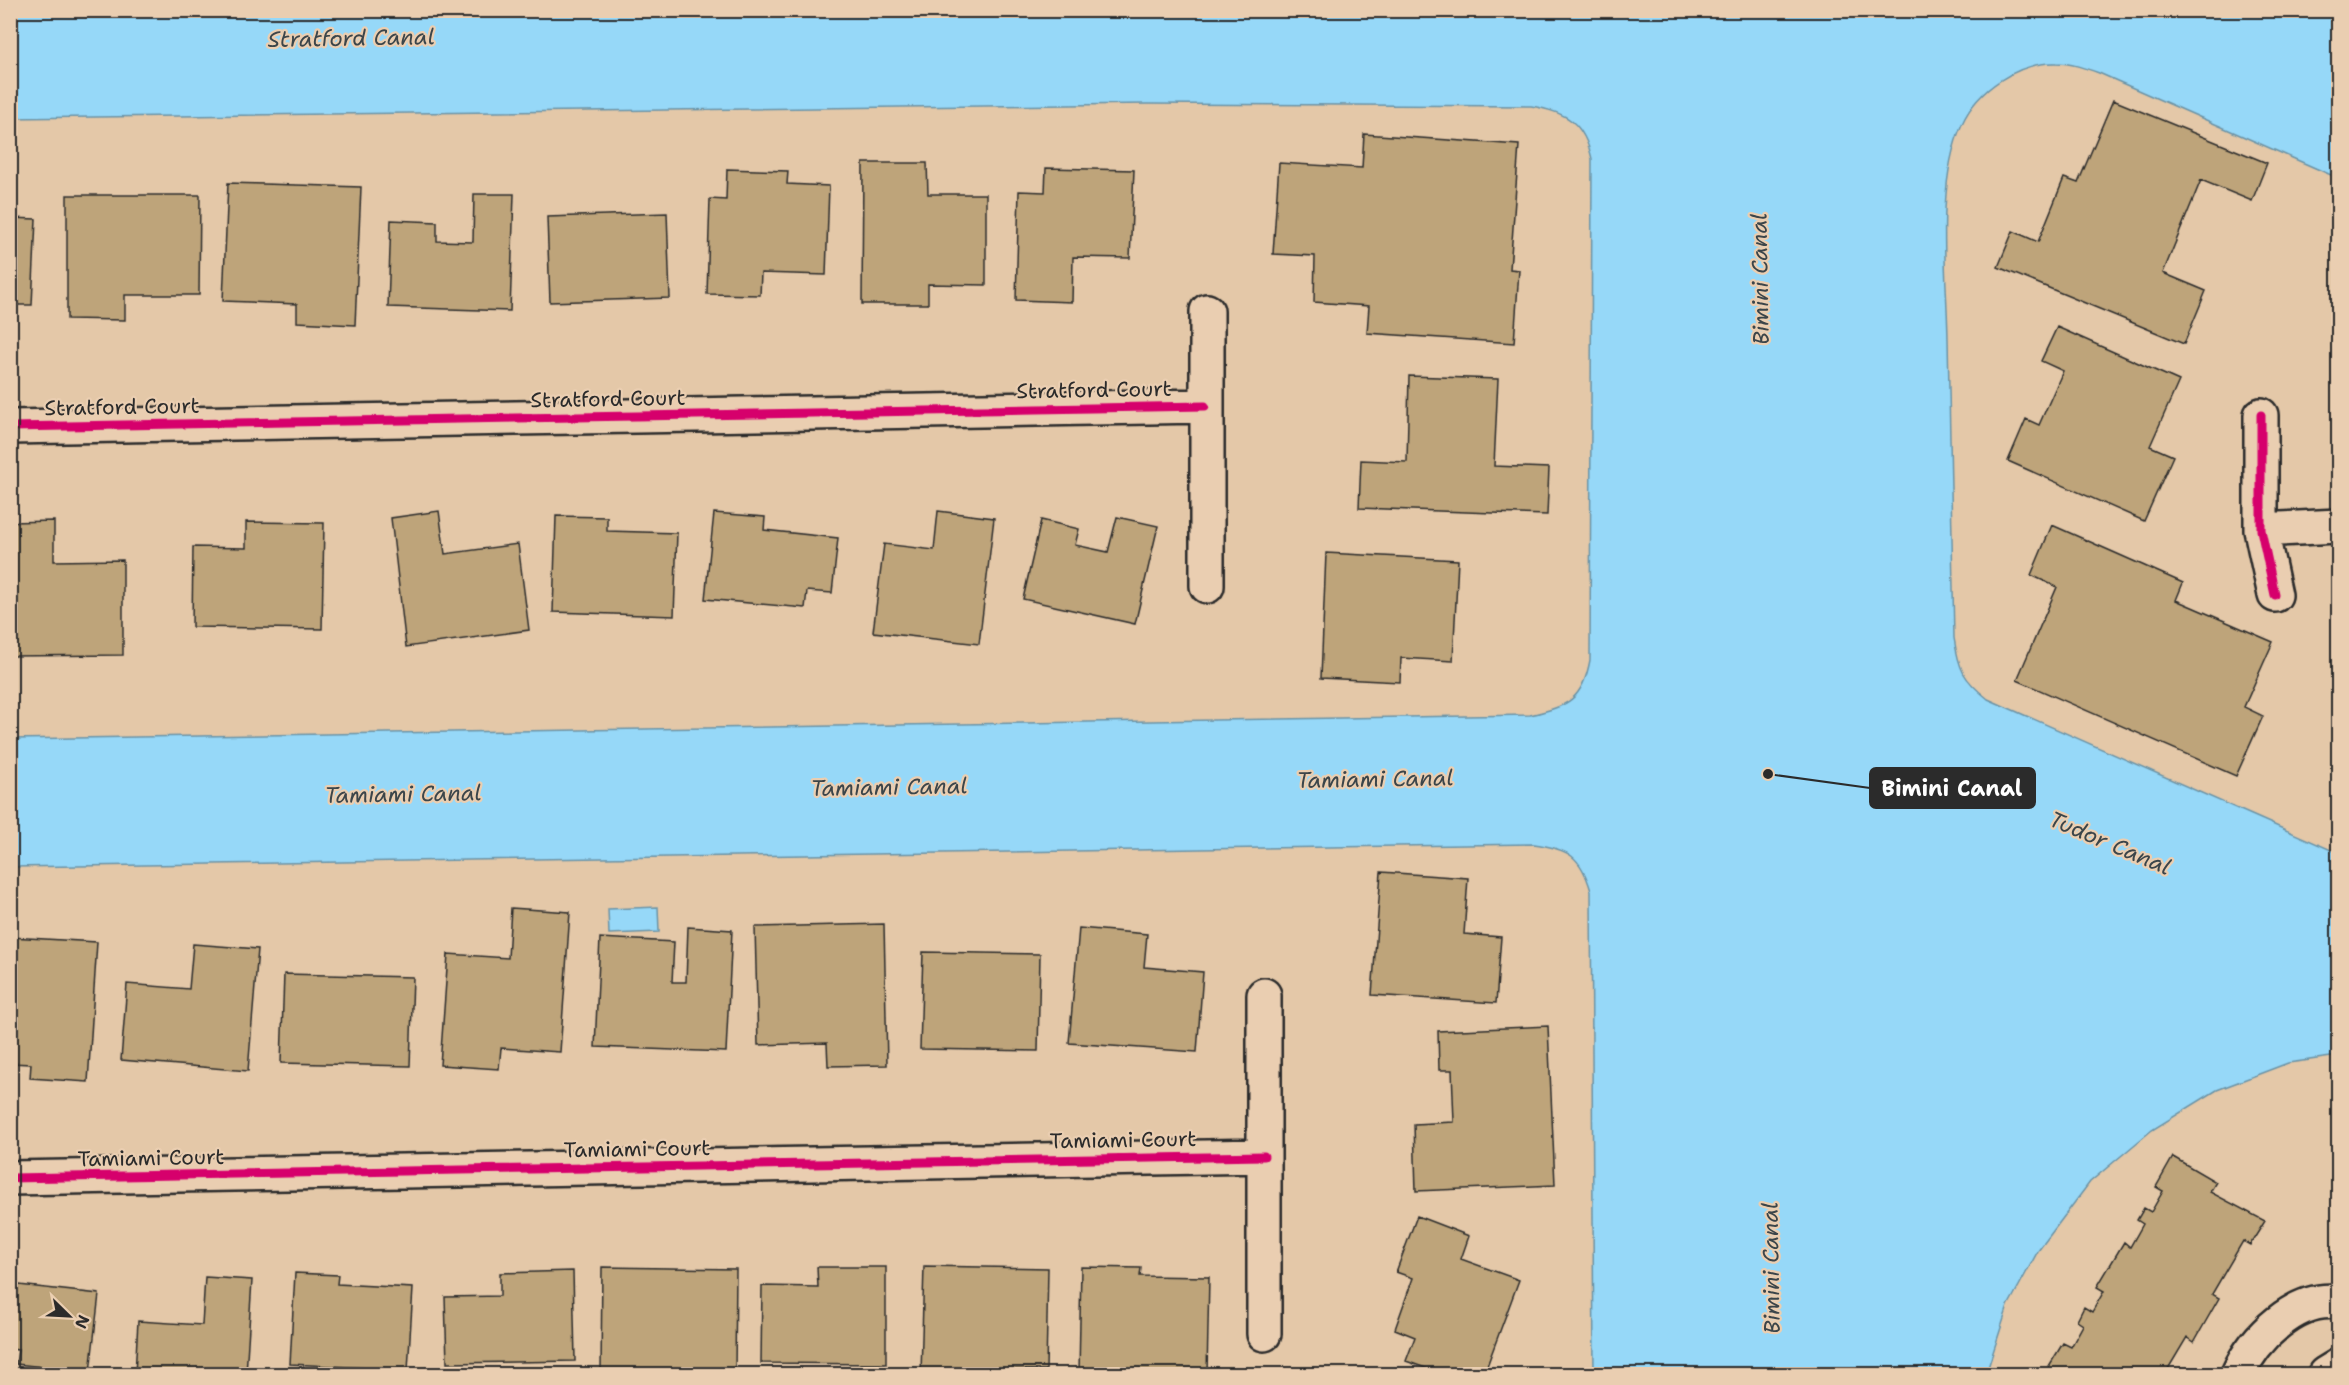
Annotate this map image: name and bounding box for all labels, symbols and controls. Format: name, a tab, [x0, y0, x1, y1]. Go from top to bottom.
water label: Stratford Canal	[267, 22, 435, 54]
water label: Bimini Canal	[1744, 213, 1776, 345]
street label: Stratford Court	[1016, 375, 1172, 405]
street label: Stratford Court	[530, 384, 686, 414]
street label: Stratford Court	[44, 392, 200, 422]
water label: Tamiami Canal	[1296, 763, 1454, 795]
callout: Bimini Canal	[1870, 768, 2035, 808]
water label: Tamiami Canal	[810, 771, 968, 803]
text: Bimini Canal	[1882, 774, 2023, 803]
water label: Tamiami Canal	[324, 778, 482, 810]
water label: Tudor Canal	[2045, 804, 2175, 882]
street label: Tamiami Court	[1049, 1125, 1197, 1155]
street label: Tamiami Court	[563, 1134, 711, 1164]
street label: Tamiami Court	[77, 1143, 225, 1173]
water label: Bimini Canal	[1755, 1202, 1787, 1334]
north arrow	[39, 1286, 99, 1346]
text: N	[70, 1312, 94, 1332]

